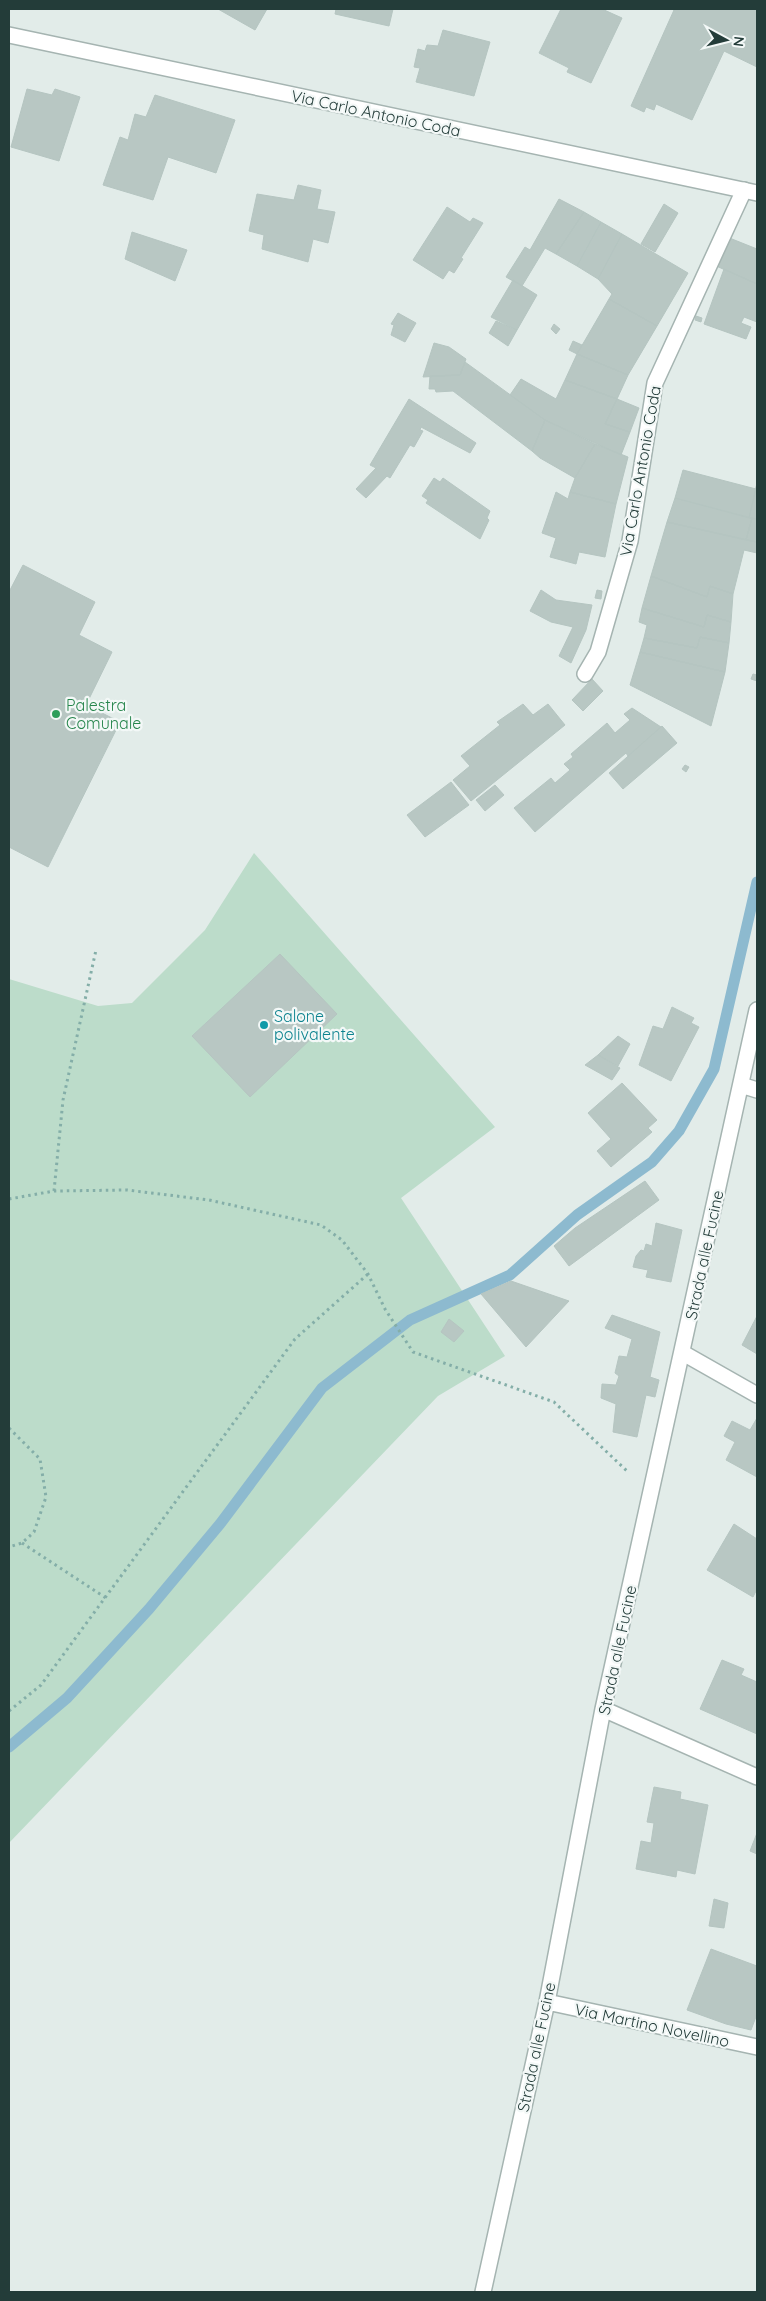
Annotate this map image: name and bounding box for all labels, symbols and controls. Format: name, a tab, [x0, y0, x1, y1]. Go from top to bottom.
north arrow	[701, 15, 751, 65]
text: N	[729, 35, 748, 48]
street label: Via Carlo Antonio Coda	[289, 85, 463, 141]
street label: Via Carlo Antonio Coda	[615, 384, 665, 558]
place label: Palestra Comunale	[66, 695, 141, 733]
marker: Palestra Comunale	[50, 708, 62, 720]
place label: Salone polivalente	[274, 1006, 355, 1044]
marker: Salone polivalente	[258, 1019, 270, 1031]
street label: Strada alle Fucine	[680, 1188, 728, 1322]
street label: Strada alle Fucine	[593, 1583, 641, 1717]
street label: Strada alle Fucine	[512, 1980, 560, 2114]
street label: Via Martino Novellino	[573, 1999, 731, 2051]

